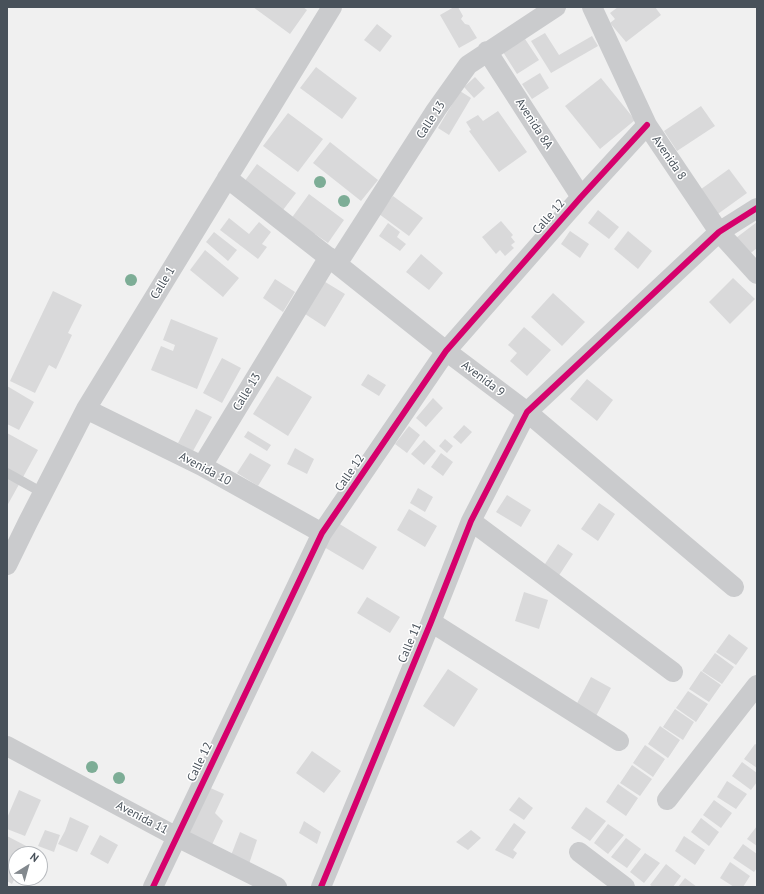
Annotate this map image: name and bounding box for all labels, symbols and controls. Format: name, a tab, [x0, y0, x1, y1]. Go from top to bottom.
street label: Avenida 8A	[512, 96, 556, 152]
street label: Calle 13	[414, 98, 448, 142]
street label: Avenida 8	[649, 133, 689, 183]
street label: Calle 12	[530, 196, 568, 238]
street label: Calle 1	[148, 264, 178, 302]
street label: Avenida 9	[459, 358, 507, 400]
street label: Calle 13	[230, 370, 264, 414]
street label: Avenida 10	[177, 449, 233, 489]
street label: Calle 12	[332, 452, 368, 494]
street label: Calle 11	[395, 621, 425, 665]
street label: Calle 12	[184, 740, 216, 784]
street label: Avenida 11	[114, 798, 170, 838]
north arrow	[8, 846, 48, 886]
text: N	[28, 849, 42, 865]

